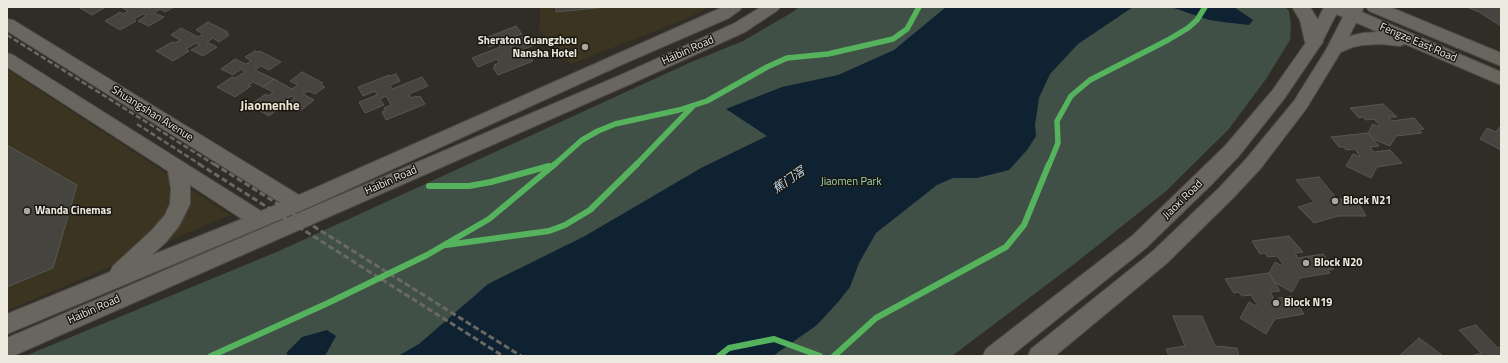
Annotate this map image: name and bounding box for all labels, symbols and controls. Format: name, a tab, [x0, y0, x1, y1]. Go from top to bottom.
street label: Fengze East Road	[1377, 21, 1459, 65]
place label: Sheraton Guangzhou Nansha Hotel	[478, 34, 577, 60]
street label: Haibin Road	[660, 34, 716, 68]
marker: Sheraton Guangzhou Nansha Hotel	[580, 42, 590, 52]
street label: Shuangshan Avenue	[109, 83, 195, 145]
district label: Jiaomenhe	[240, 99, 300, 115]
street label: Haibin Road	[363, 164, 419, 198]
water label: 蕉门滘	[770, 165, 808, 197]
park label: Jiaomen Park	[820, 175, 882, 189]
street label: Jiaoxi Road	[1160, 178, 1206, 222]
place label: Block N21	[1343, 194, 1391, 208]
marker: Block N21	[1330, 196, 1340, 206]
place label: Wanda Cinemas	[35, 204, 111, 218]
marker: Wanda Cinemas	[22, 206, 32, 216]
place label: Block N20	[1314, 256, 1362, 270]
marker: Block N20	[1301, 258, 1311, 268]
street label: Haibin Road	[66, 293, 122, 327]
place label: Block N19	[1284, 296, 1332, 310]
marker: Block N19	[1271, 298, 1281, 308]

